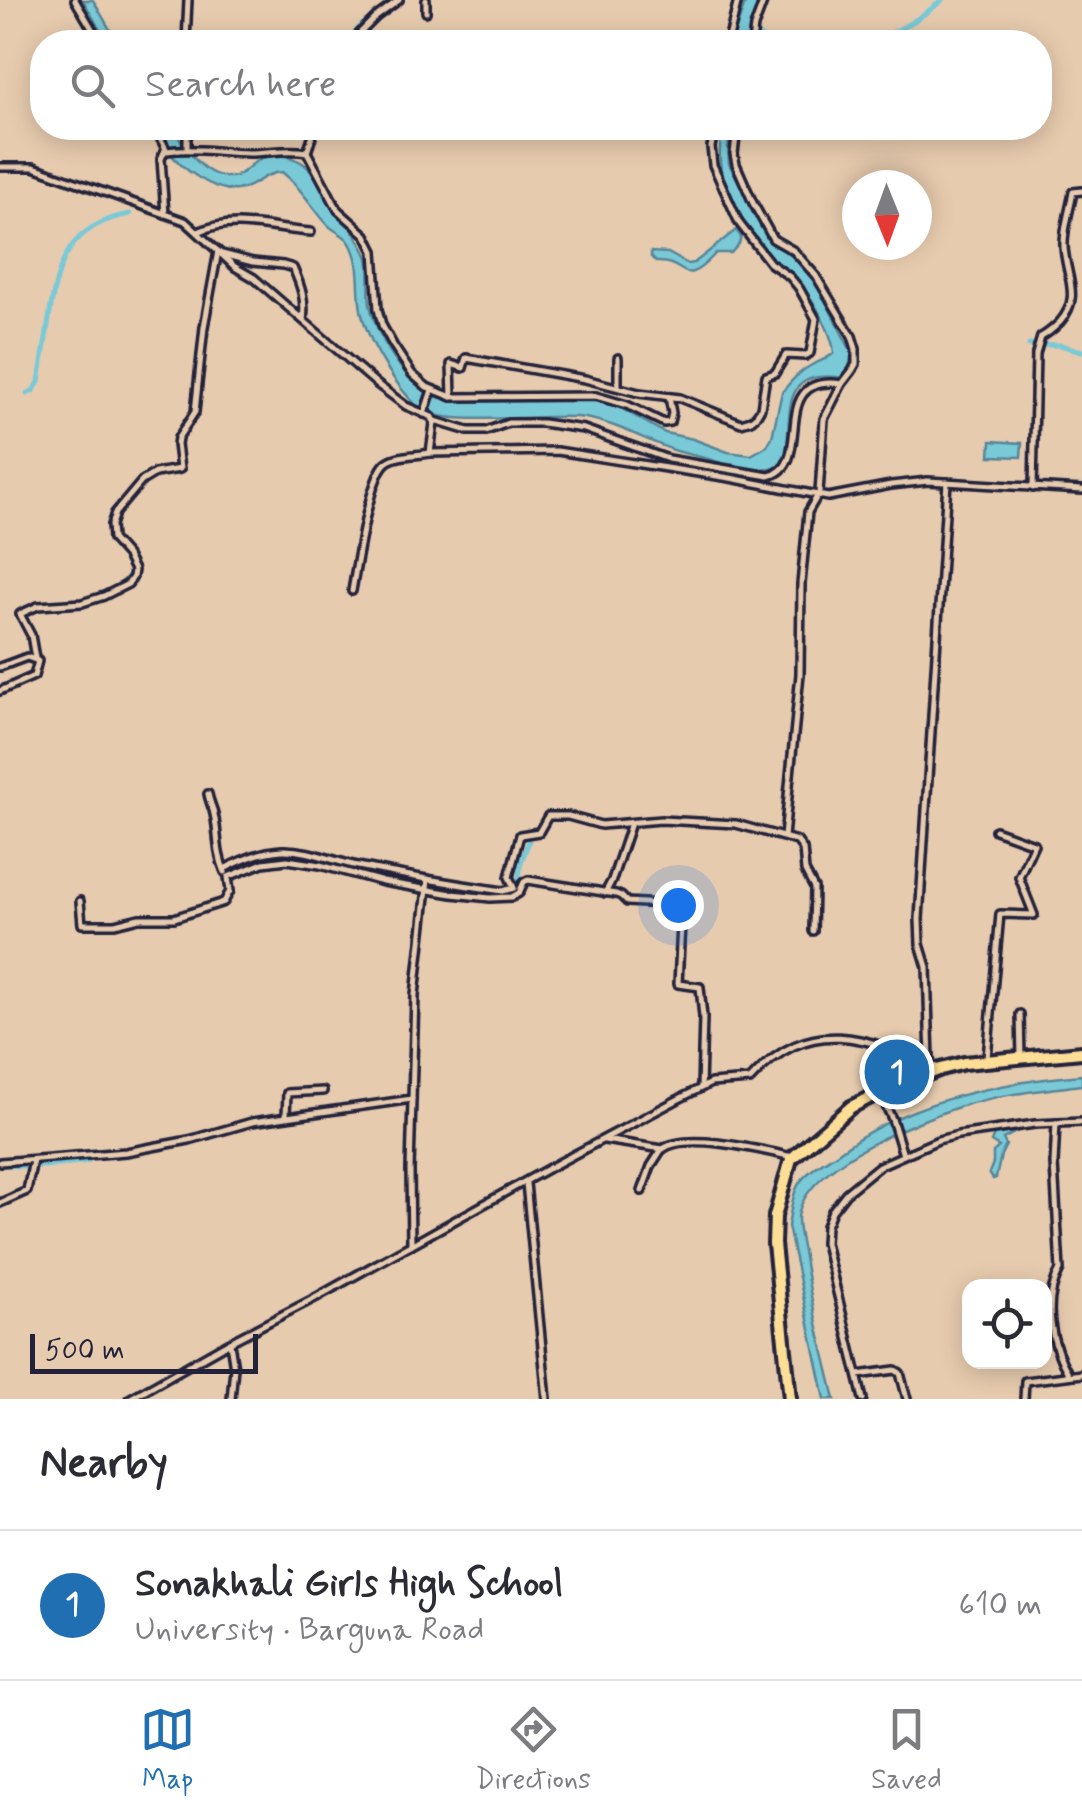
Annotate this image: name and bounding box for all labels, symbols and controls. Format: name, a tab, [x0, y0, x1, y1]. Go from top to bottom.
search box	[30, 30, 1052, 140]
icon: search	[65, 58, 120, 113]
text: Search here	[145, 61, 336, 110]
north arrow	[842, 170, 932, 260]
your location	[653, 880, 704, 931]
pin: 1	[864, 1034, 930, 1110]
map controls	[962, 1279, 1052, 1369]
button: locate	[962, 1279, 1052, 1369]
scale bar	[30, 1329, 258, 1374]
text: 500 m	[45, 1333, 125, 1370]
text: Nearby	[40, 1437, 168, 1492]
text: Sonakhali Girls High School	[135, 1560, 563, 1609]
text: 1	[65, 1584, 80, 1626]
text: 610 m	[959, 1584, 1042, 1626]
text: University · Barguna Road	[135, 1609, 484, 1651]
tab: Map	[140, 1702, 195, 1799]
tab: Directions	[476, 1702, 591, 1799]
tab: Saved	[871, 1702, 942, 1799]

